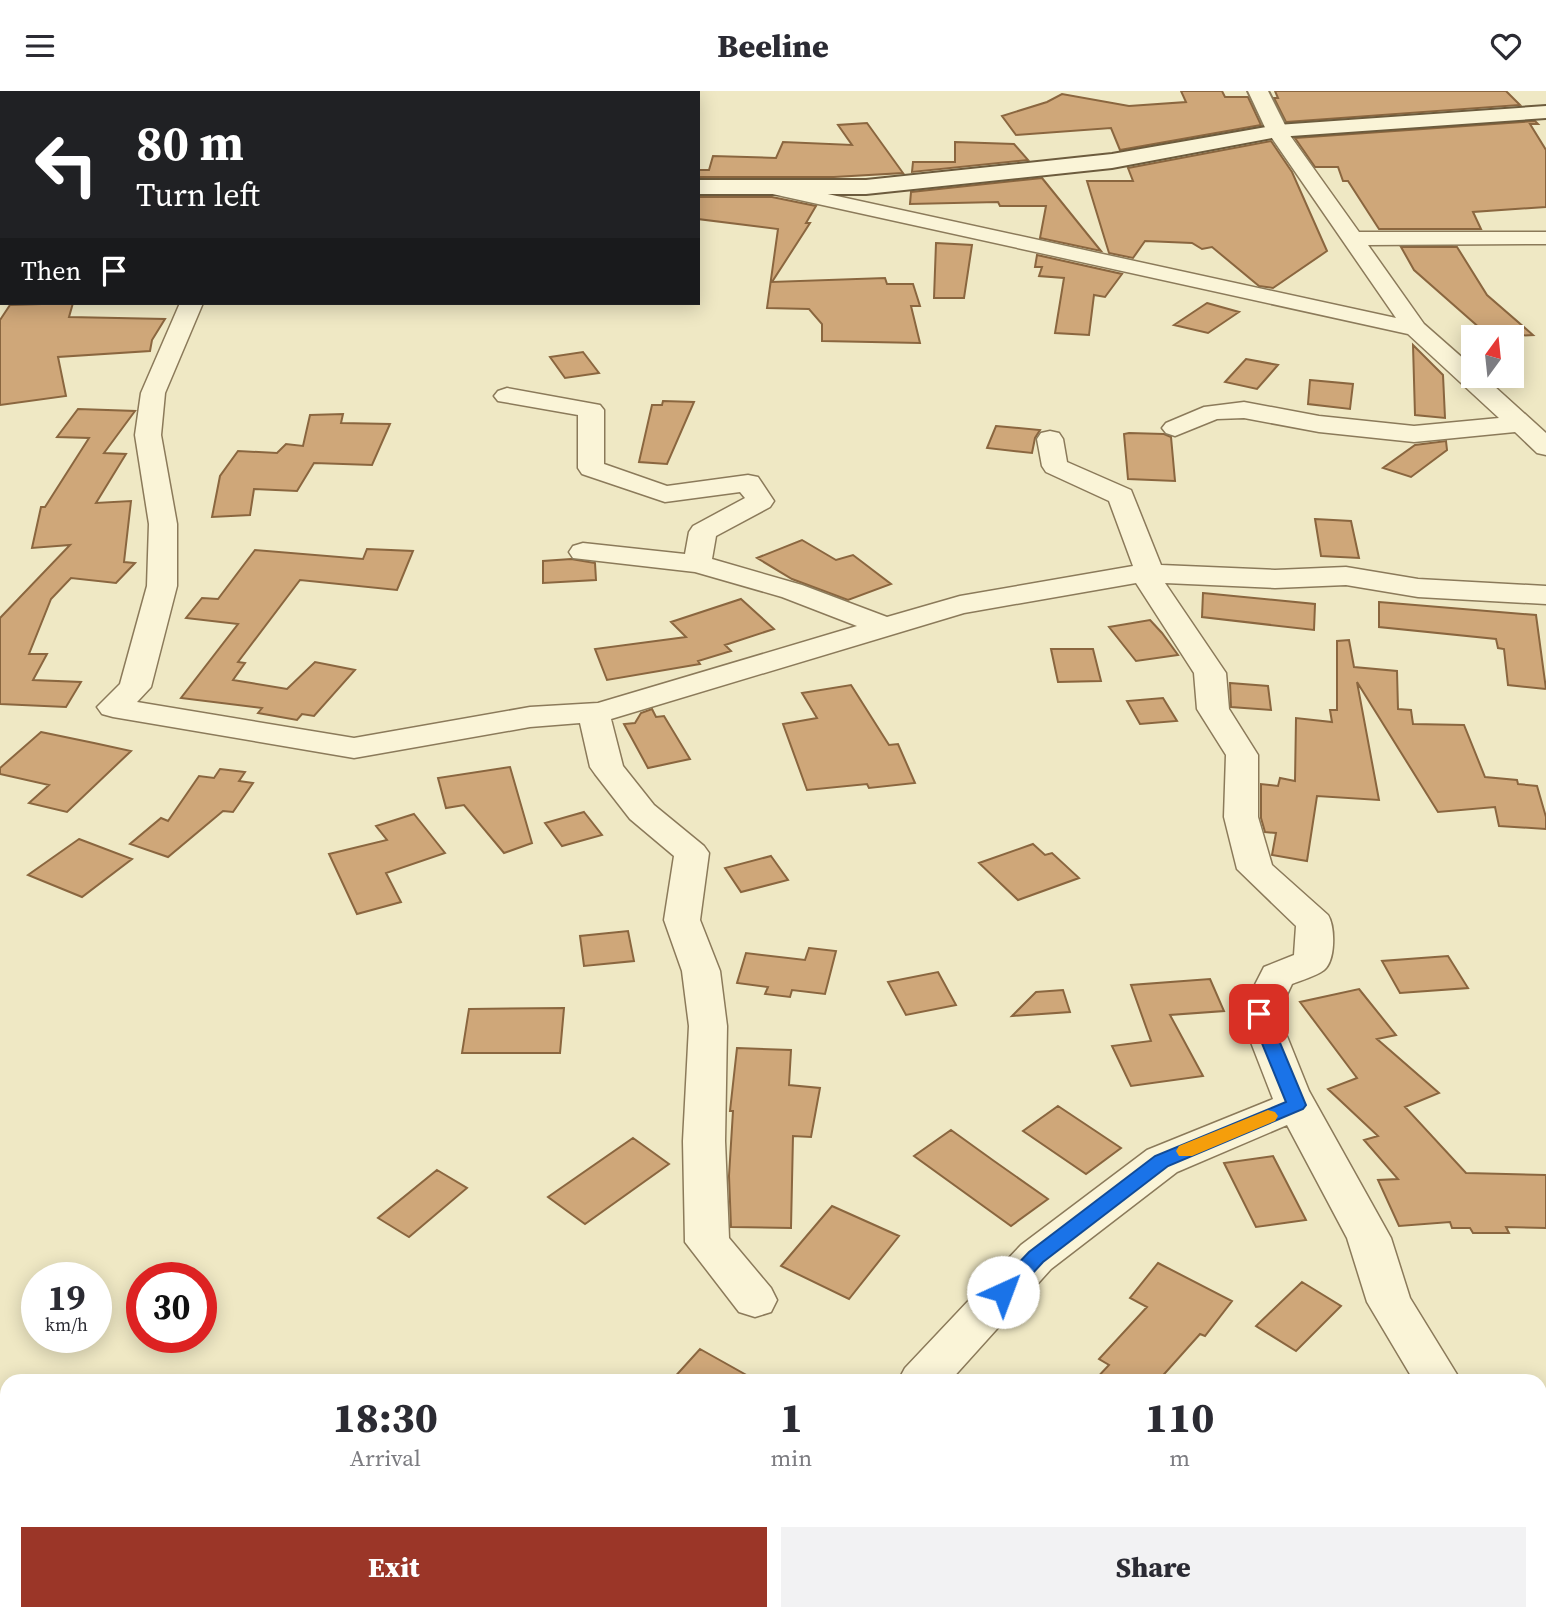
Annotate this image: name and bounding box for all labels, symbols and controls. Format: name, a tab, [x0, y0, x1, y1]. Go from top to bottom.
text: Beeline	[717, 24, 829, 68]
icon: menu	[21, 27, 59, 65]
icon: heart	[1487, 27, 1525, 65]
text: 80 m	[136, 109, 244, 176]
icon: left	[21, 119, 112, 210]
text: Turn left	[136, 173, 260, 217]
icon: arrive	[95, 252, 133, 290]
text: Then	[21, 253, 81, 289]
north arrow	[1461, 325, 1524, 389]
map controls	[1461, 325, 1524, 388]
pin	[1229, 984, 1289, 1044]
icon: arrive	[1240, 995, 1278, 1033]
position arrow	[966, 1255, 1040, 1329]
speed limit sign: 30	[126, 1262, 217, 1353]
text: 19	[48, 1274, 85, 1322]
text: km/h	[45, 1312, 88, 1337]
text: 18:30	[333, 1388, 438, 1446]
text: 1	[780, 1388, 803, 1446]
text: 110	[1145, 1388, 1214, 1446]
text: Arrival	[350, 1442, 421, 1474]
text: min	[771, 1442, 812, 1474]
text: m	[1169, 1442, 1190, 1474]
button: Exit	[21, 1527, 767, 1607]
button: Share	[781, 1527, 1526, 1607]

